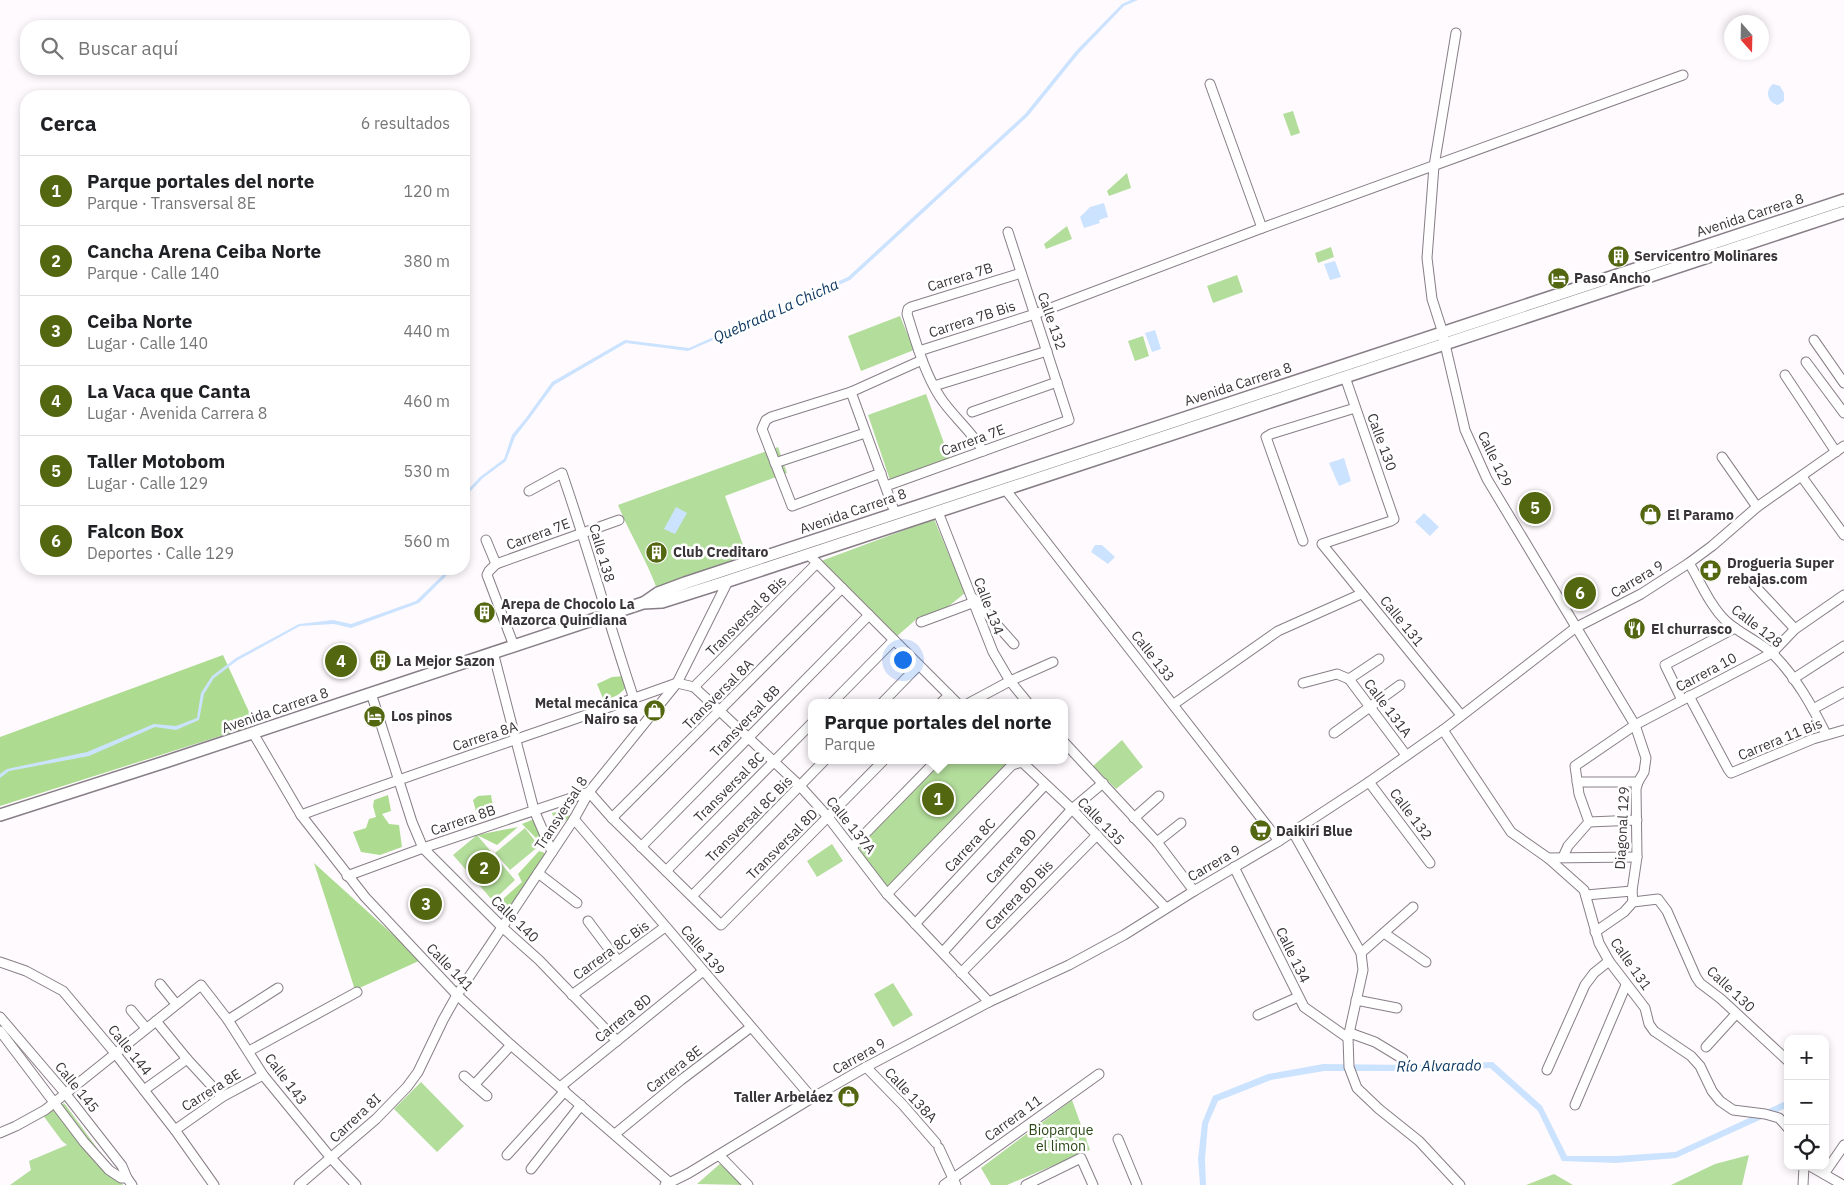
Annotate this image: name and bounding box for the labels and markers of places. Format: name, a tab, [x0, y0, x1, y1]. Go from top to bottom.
building icon: Servicentro Molinares	[1606, 244, 1630, 268]
place label: Servicentro Molinares	[1634, 247, 1778, 265]
hotel icon: Paso Ancho	[1546, 266, 1570, 290]
place label: Paso Ancho	[1574, 269, 1651, 287]
pin: 5	[1519, 489, 1551, 527]
shop icon: El Paramo	[1639, 503, 1663, 527]
place label: El Paramo	[1667, 506, 1734, 524]
building icon: Club Creditaro	[645, 540, 669, 564]
place label: Club Creditaro	[673, 543, 769, 561]
place label: Drogueria Super rebajas.com	[1727, 554, 1835, 588]
pharmacy icon: Drogueria Super rebajas.com	[1699, 559, 1723, 583]
pin: 6	[1564, 574, 1596, 612]
place label: Arepa de Chocolo La Mazorca Quindiana	[501, 595, 635, 629]
building icon: Arepa de Chocolo La Mazorca Quindiana	[473, 600, 497, 624]
restaurant icon: El churrasco	[1623, 617, 1647, 641]
place label: El churrasco	[1651, 620, 1732, 638]
pin: 4	[325, 642, 357, 680]
building icon: La Mejor Sazon	[368, 649, 392, 673]
place label: La Mejor Sazon	[396, 652, 495, 670]
place label: Metal mecánica Nairo sa	[535, 694, 638, 728]
shop icon: Metal mecánica Nairo sa	[642, 699, 666, 723]
hotel icon: Los pinos	[363, 704, 387, 728]
place label: Los pinos	[391, 707, 452, 725]
pin: 1	[922, 780, 954, 818]
supermarket icon: Daikiri Blue	[1248, 819, 1272, 843]
place label: Daikiri Blue	[1276, 822, 1353, 840]
pin: 2	[468, 849, 500, 887]
pin: 3	[410, 885, 442, 923]
shop icon: Taller Arbeláez	[837, 1085, 861, 1109]
place label: Taller Arbeláez	[734, 1088, 833, 1106]

